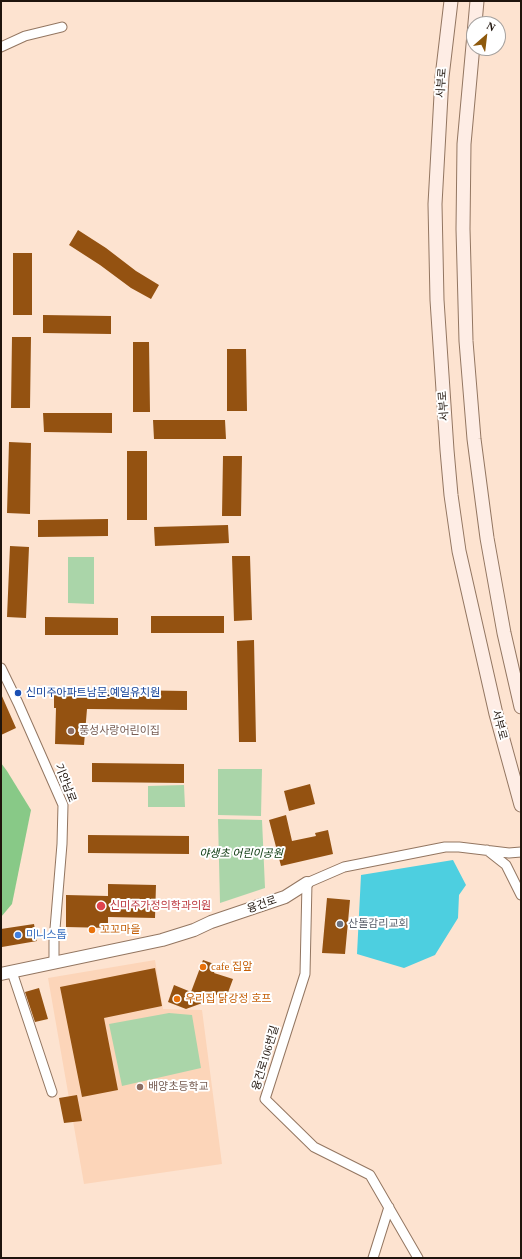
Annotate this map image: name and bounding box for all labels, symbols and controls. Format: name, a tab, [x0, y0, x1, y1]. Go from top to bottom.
north arrow	[466, 16, 506, 56]
text: N	[485, 19, 497, 33]
street label: 서부로	[434, 67, 450, 99]
street label: 서부로	[436, 390, 452, 422]
place label: 신미주아파트남문.예일유치원	[26, 686, 160, 700]
marker: 신미주아파트남문.예일유치원	[13, 688, 23, 698]
street label: 서부로	[489, 709, 509, 741]
place label: 풍성사랑어린이집	[79, 724, 160, 738]
marker: 풍성사랑어린이집	[66, 726, 76, 736]
street label: 기안남로	[52, 762, 78, 804]
park label: 야생초 어린이공원	[199, 847, 283, 861]
street label: 융건로	[245, 894, 279, 916]
place label: 신미주가정의학과의원	[110, 899, 211, 913]
marker: 신미주가정의학과의원	[95, 900, 107, 912]
place label: 산돌감리교회	[348, 917, 409, 931]
marker: 산돌감리교회	[335, 919, 345, 929]
place label: 꼬꼬마을	[100, 923, 140, 937]
marker: 꼬꼬마을	[87, 925, 97, 935]
place label: 미니스톱	[26, 928, 66, 942]
marker: 미니스톱	[13, 930, 23, 940]
place label: cafe 집앞	[211, 960, 252, 974]
marker: cafe 집앞	[198, 962, 208, 972]
place label: 우리집 닭강정 호프	[185, 992, 271, 1006]
marker: 우리집 닭강정 호프	[172, 994, 182, 1004]
street label: 융건로106번길	[250, 1024, 282, 1092]
place label: 배양초등학교	[148, 1080, 209, 1094]
marker: 배양초등학교	[135, 1082, 145, 1092]

